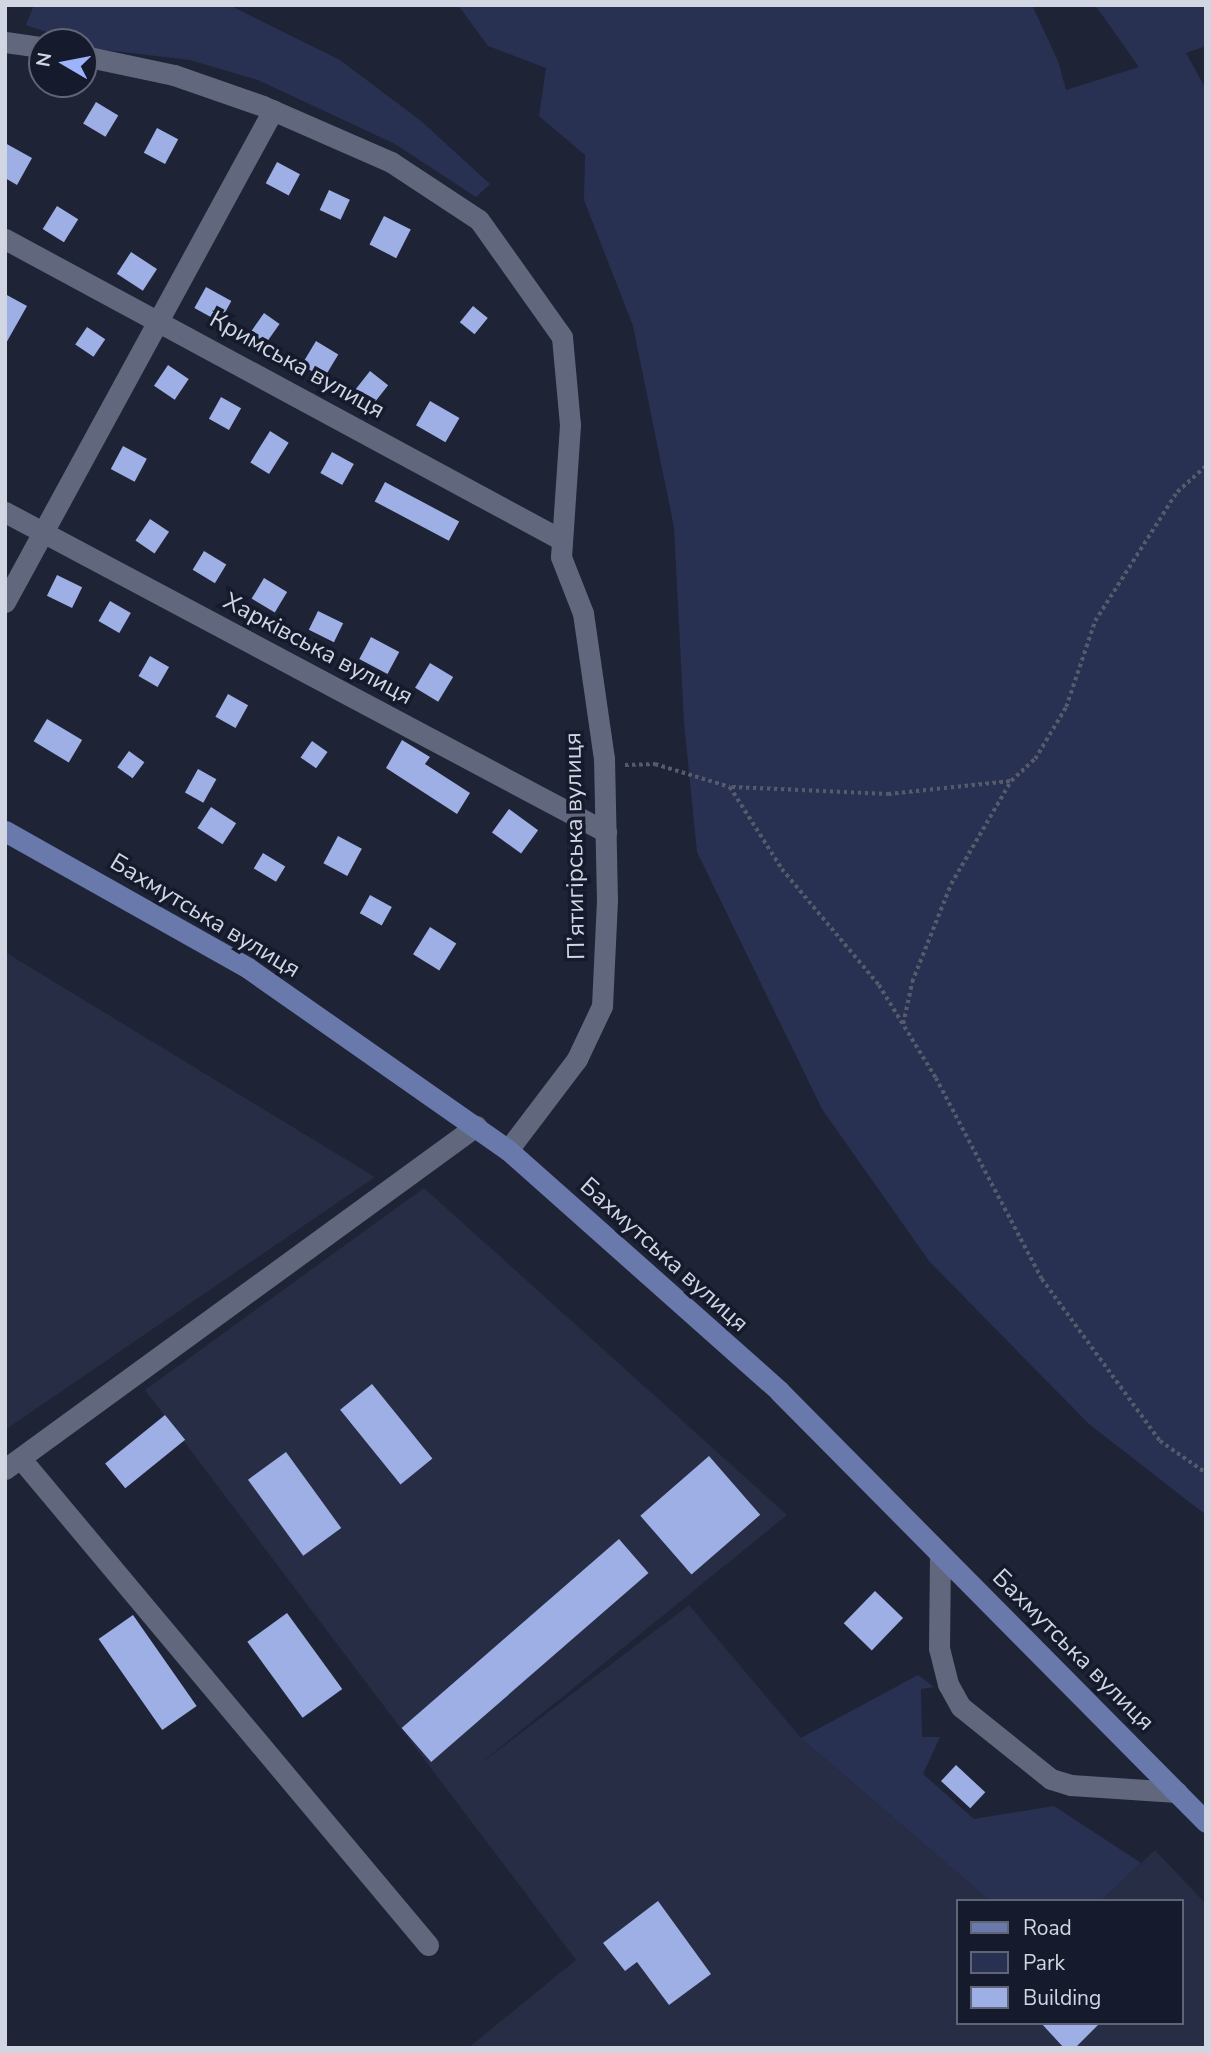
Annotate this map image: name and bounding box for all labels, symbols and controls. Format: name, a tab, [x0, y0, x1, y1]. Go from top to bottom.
north arrow	[28, 28, 98, 98]
text: N	[30, 50, 58, 69]
street label: Кримська вулиця	[205, 305, 389, 425]
street label: Харківська вулиця	[218, 587, 418, 711]
street label: П’ятигірська вулиця	[559, 732, 591, 960]
street label: Бахмутська вулиця	[105, 848, 305, 984]
street label: Бахмутська вулиця	[574, 1172, 754, 1338]
street label: Бахмутська вулиця	[986, 1563, 1160, 1737]
legend	[956, 1899, 1183, 2025]
text: Road	[1023, 1914, 1072, 1942]
text: Park	[1023, 1949, 1065, 1977]
text: Building	[1023, 1984, 1101, 2012]

